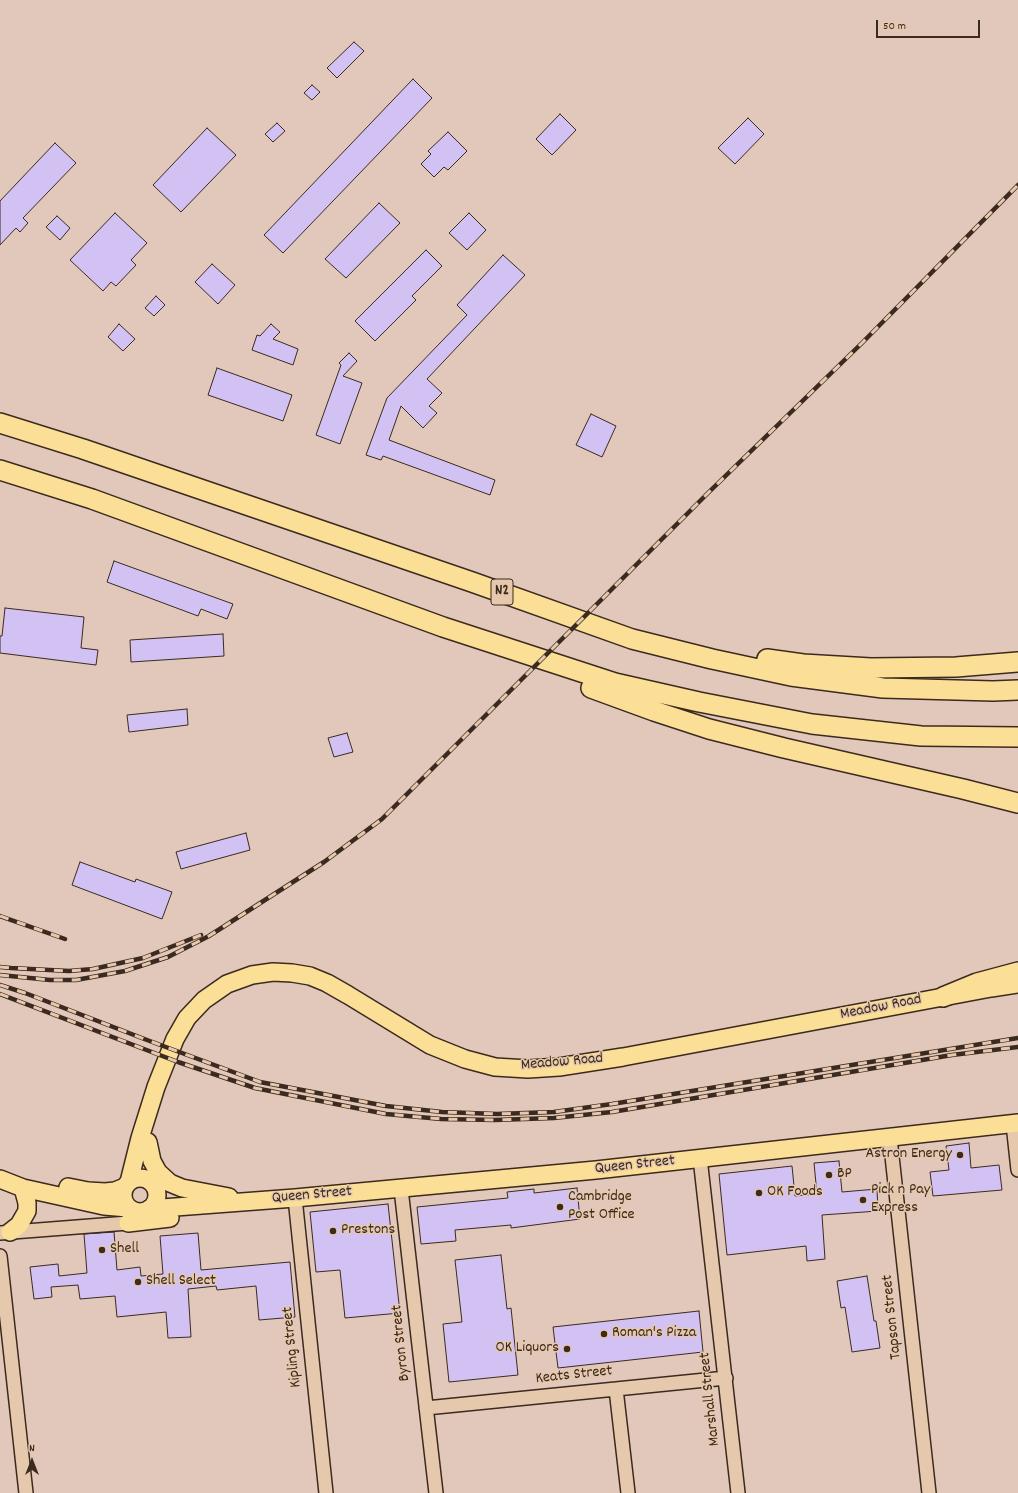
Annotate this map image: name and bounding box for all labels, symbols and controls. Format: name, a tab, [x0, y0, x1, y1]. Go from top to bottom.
scale bar	[878, 12, 982, 38]
text: 50 m	[883, 18, 906, 35]
road number: N2	[491, 579, 513, 605]
street label: Meadow Road	[839, 991, 923, 1025]
street label: Meadow Road	[520, 1050, 604, 1076]
place label: Astron Energy	[865, 1145, 952, 1165]
marker: Astron Energy	[955, 1150, 965, 1160]
street label: Queen Street	[594, 1152, 676, 1180]
place label: BP	[837, 1165, 852, 1185]
marker: BP	[824, 1170, 834, 1180]
place label: Pick n Pay Express	[871, 1181, 930, 1219]
street label: Queen Street	[271, 1183, 353, 1209]
place label: OK Foods	[767, 1183, 823, 1203]
place label: Cambridge Post Office	[568, 1188, 635, 1226]
marker: OK Foods	[754, 1188, 764, 1198]
marker: Pick n Pay Express	[858, 1195, 868, 1205]
marker: Cambridge Post Office	[555, 1202, 565, 1212]
place label: Prestons	[341, 1221, 395, 1241]
marker: Prestons	[328, 1226, 338, 1236]
place label: Shell	[110, 1240, 139, 1260]
marker: Shell	[97, 1245, 107, 1255]
place label: Shell Select	[146, 1272, 216, 1292]
street label: Tapson Street	[879, 1274, 907, 1360]
marker: Shell Select	[133, 1277, 143, 1287]
street label: Byron Street	[388, 1304, 416, 1382]
street label: Kipling Street	[279, 1306, 307, 1388]
place label: Roman's Pizza	[612, 1324, 696, 1344]
marker: Roman's Pizza	[599, 1329, 609, 1339]
place label: OK Liquors	[495, 1339, 559, 1359]
marker: OK Liquors	[562, 1344, 572, 1354]
street label: Marshall Street	[697, 1351, 725, 1447]
street label: Keats Street	[535, 1362, 613, 1390]
north arrow	[12, 1441, 52, 1481]
text: N	[29, 1441, 35, 1457]

